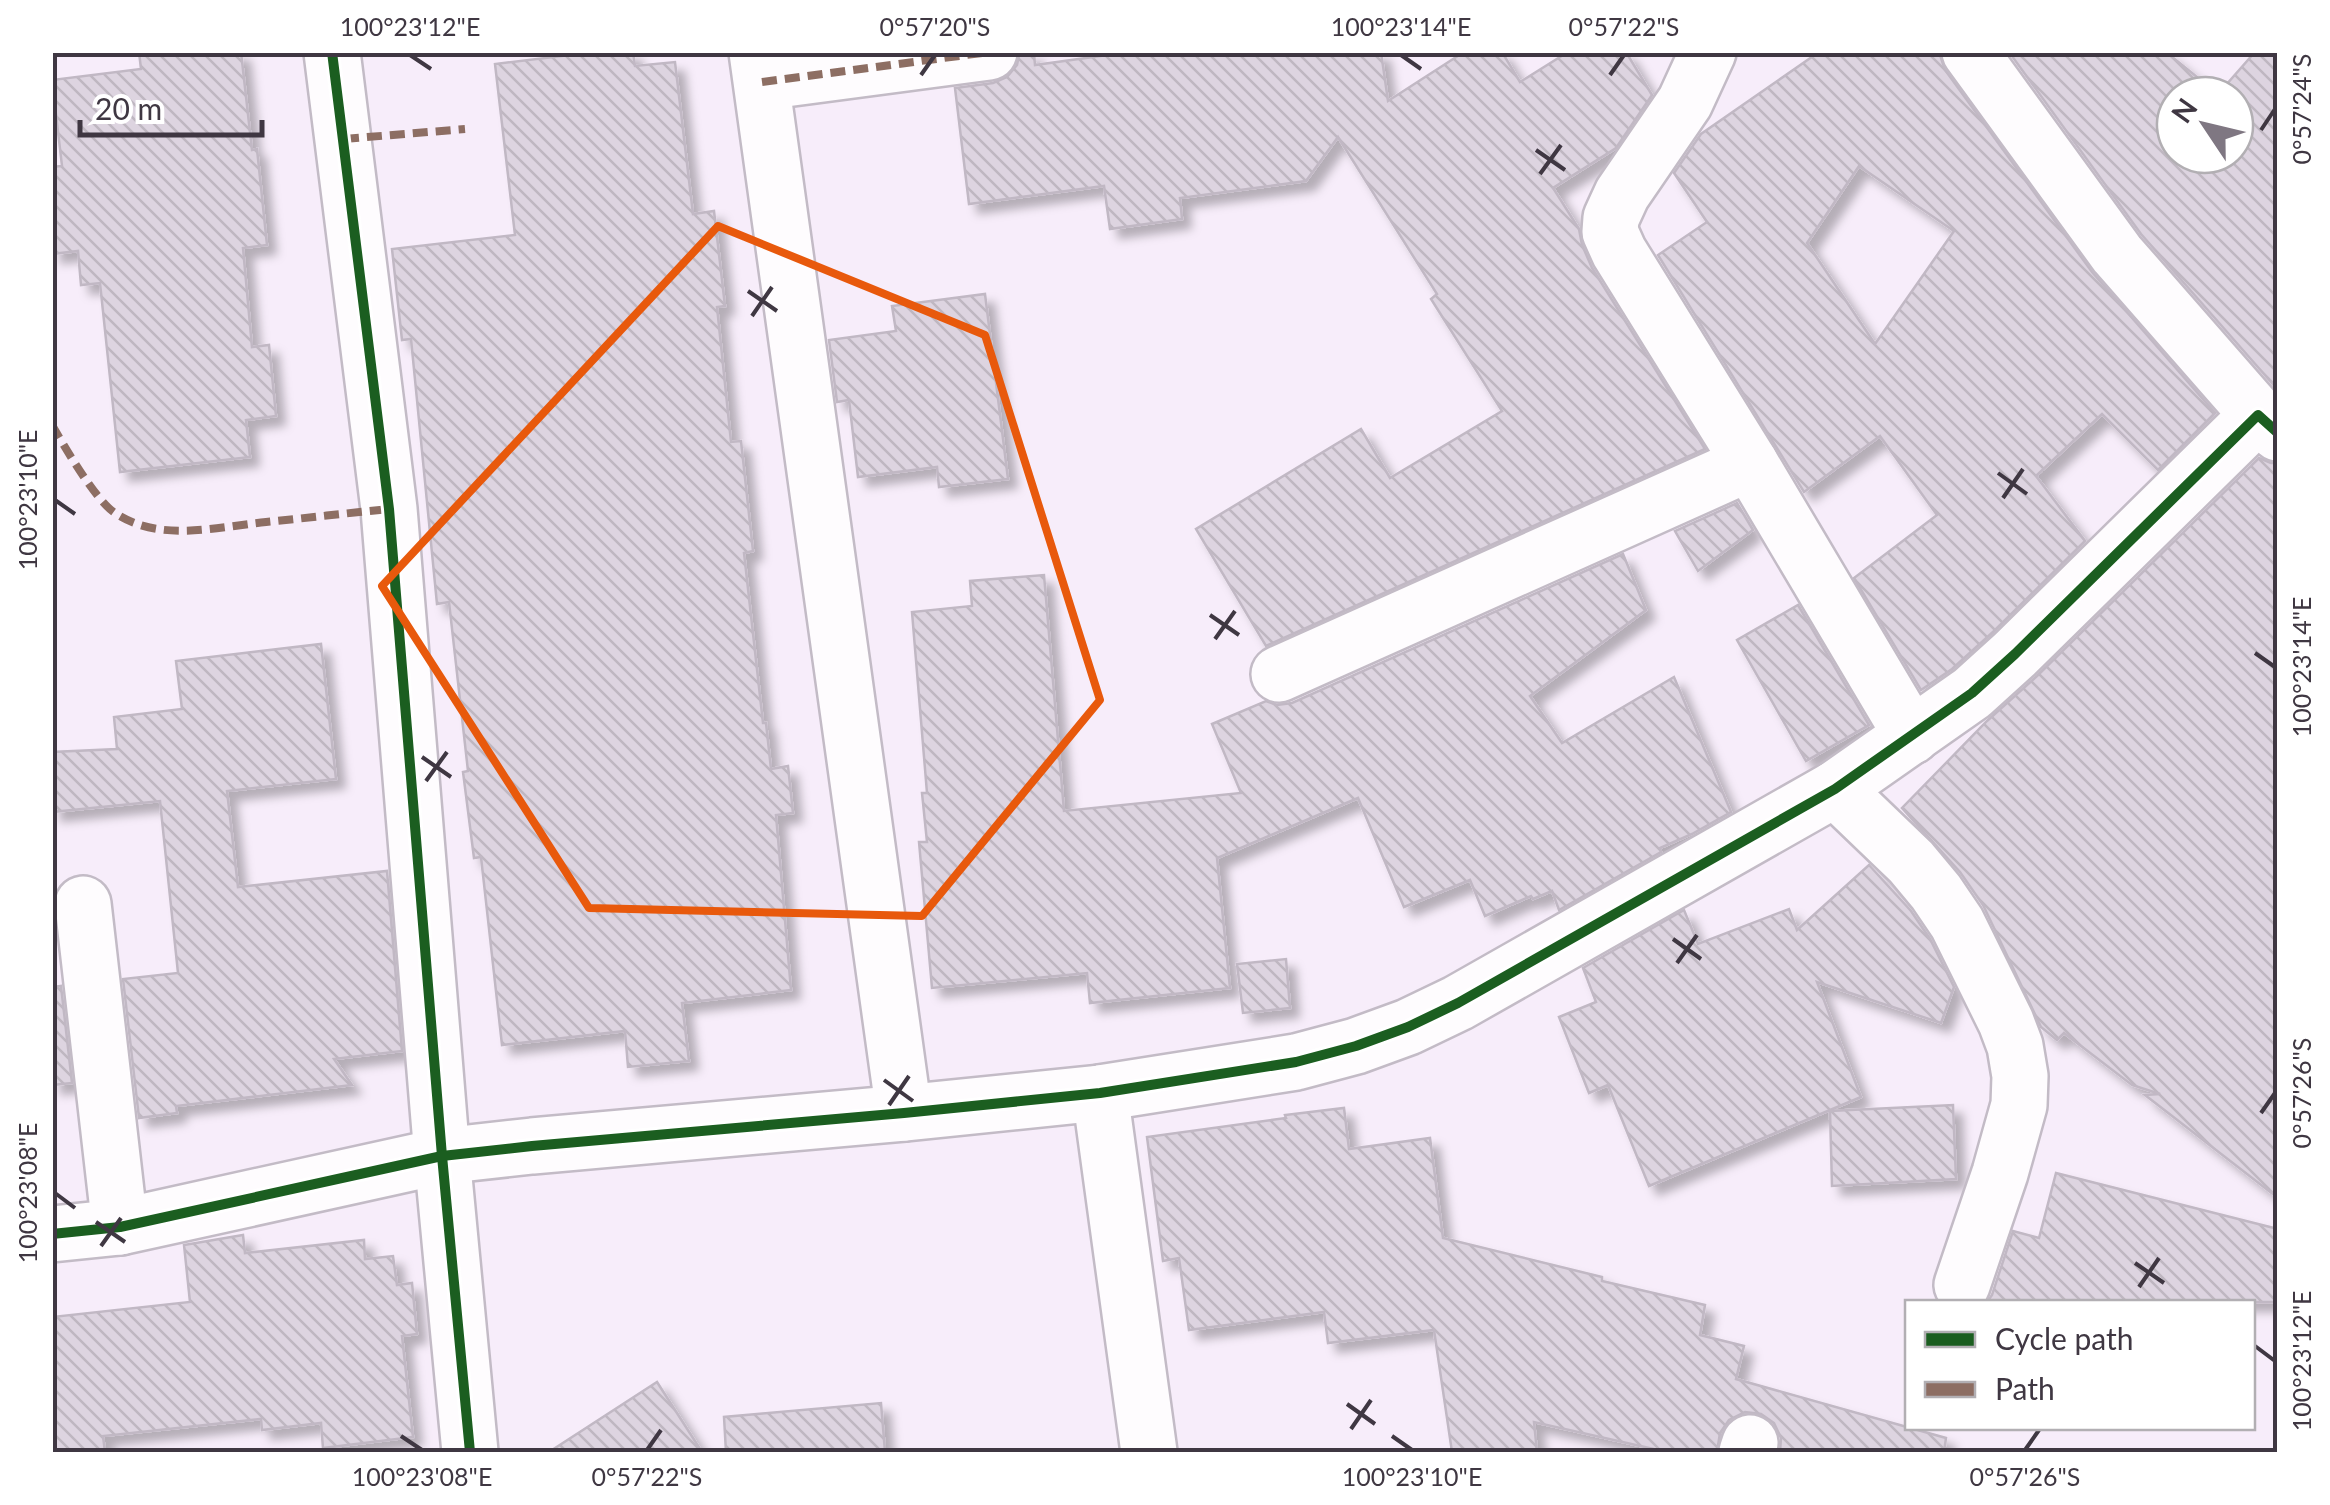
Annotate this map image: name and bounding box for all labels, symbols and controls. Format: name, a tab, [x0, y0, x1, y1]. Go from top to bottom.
text: 100°23'12"E	[340, 11, 480, 41]
text: 0°57'20"S	[880, 11, 990, 41]
text: 100°23'14"E	[1331, 11, 1471, 41]
text: 0°57'22"S	[1569, 11, 1679, 41]
text: 0°57'24"S	[2286, 54, 2316, 164]
scale bar	[80, 75, 262, 137]
north arrow	[2155, 75, 2255, 175]
text: 20 m	[95, 90, 162, 126]
text: N	[2164, 91, 2204, 129]
text: 100°23'10"E	[12, 430, 42, 570]
text: 100°23'14"E	[2286, 597, 2316, 737]
text: 0°57'26"S	[2286, 1038, 2316, 1148]
text: 100°23'08"E	[12, 1123, 42, 1263]
text: 100°23'12"E	[2286, 1291, 2316, 1431]
legend	[1905, 1300, 2255, 1430]
text: Cycle path	[1995, 1320, 2134, 1356]
text: Path	[1995, 1370, 2055, 1406]
text: 100°23'08"E	[352, 1461, 492, 1491]
text: 0°57'22"S	[592, 1461, 702, 1491]
text: 100°23'10"E	[1342, 1461, 1482, 1491]
text: 0°57'26"S	[1970, 1461, 2080, 1491]

